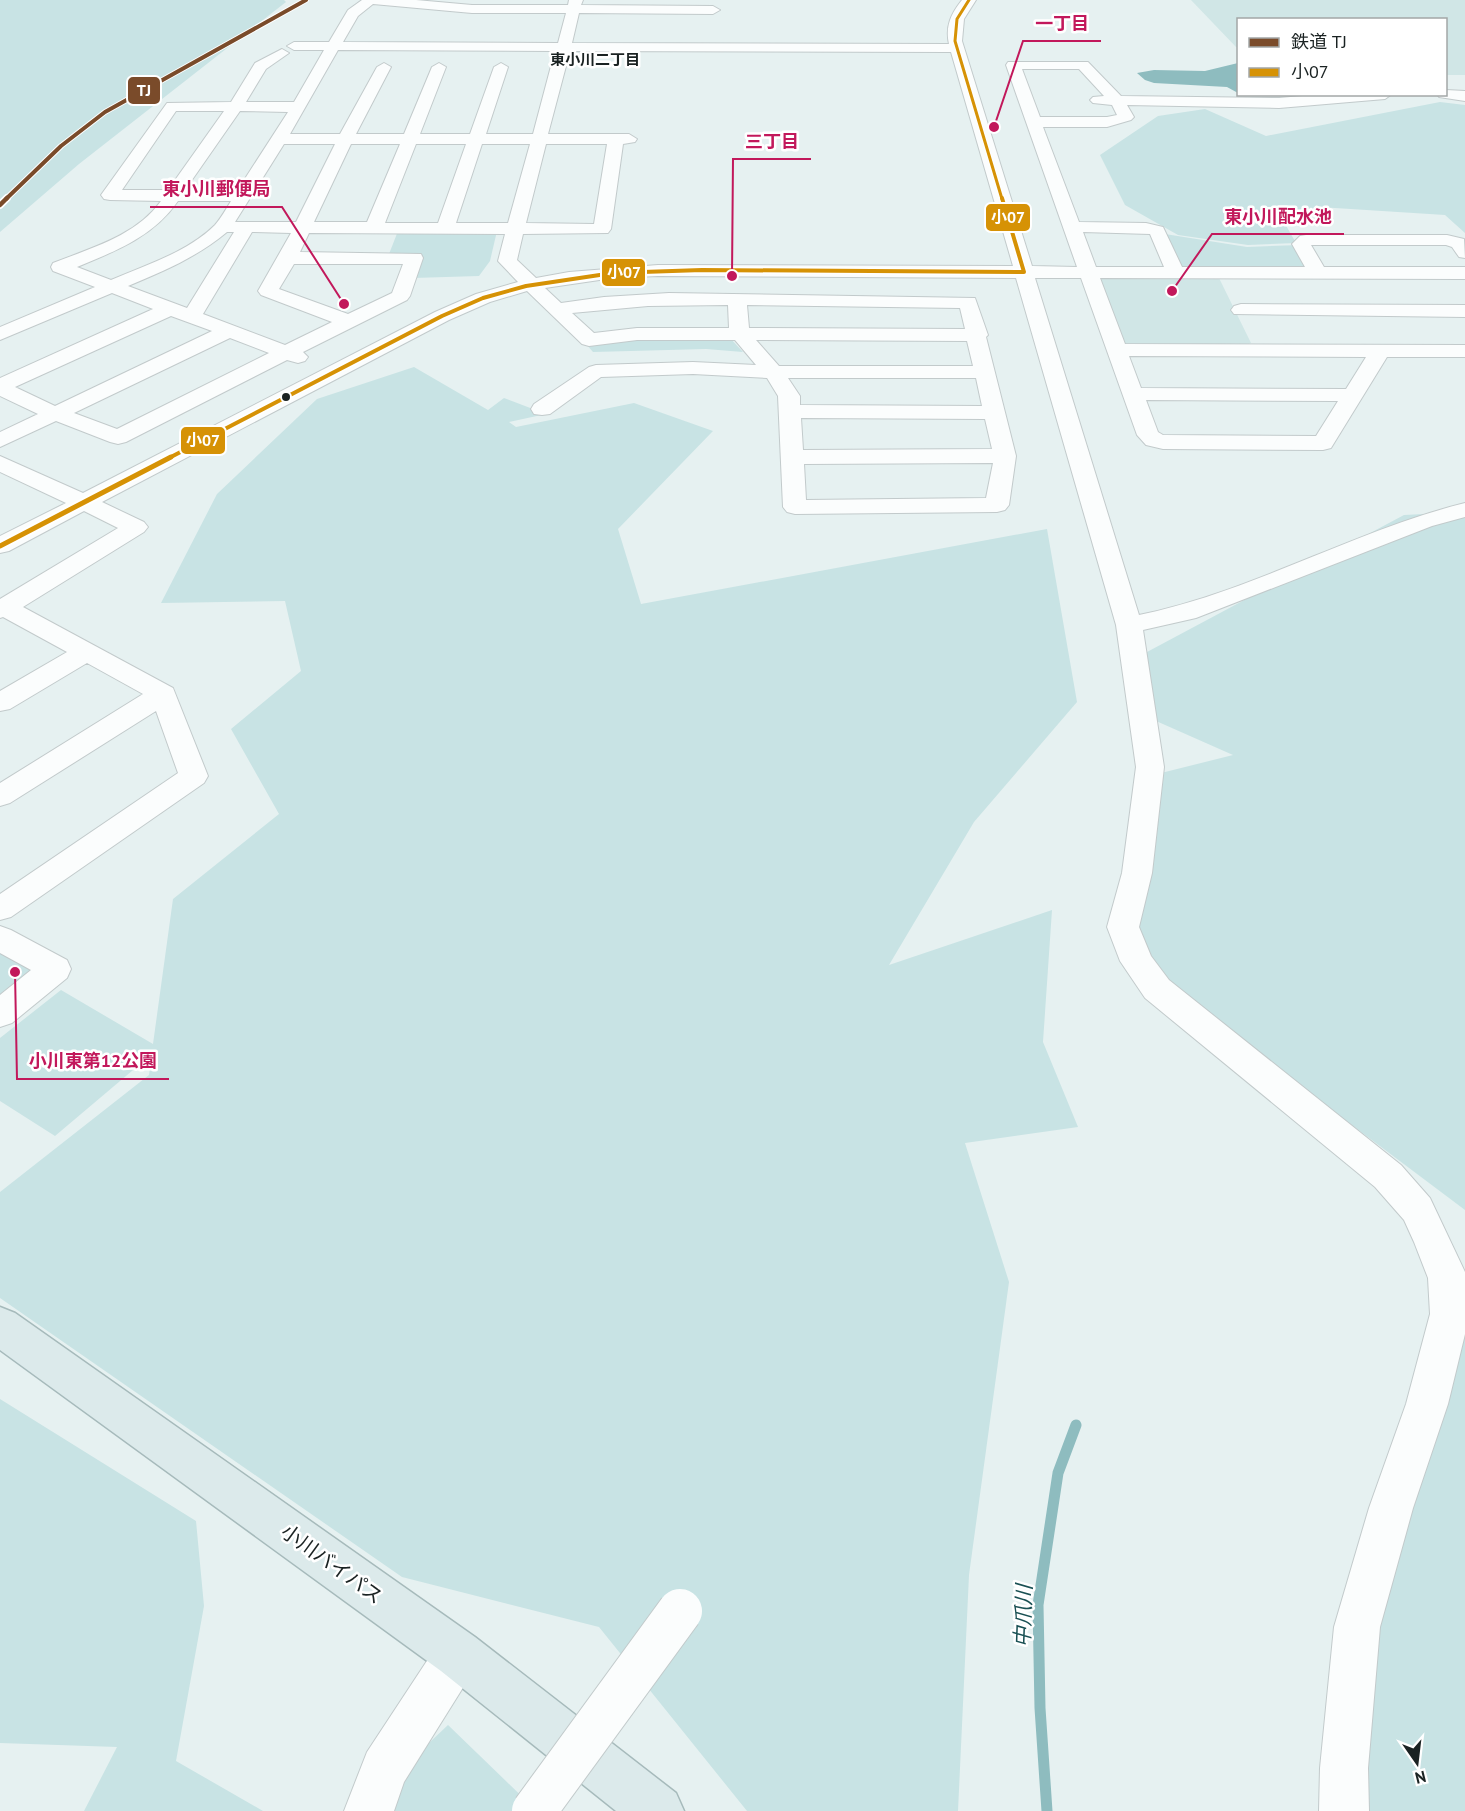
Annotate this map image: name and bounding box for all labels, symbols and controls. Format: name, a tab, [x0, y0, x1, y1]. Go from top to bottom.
callout: 一丁目	[1023, 5, 1101, 41]
text: 一丁目	[1035, 12, 1089, 35]
legend	[1237, 18, 1447, 96]
text: 鉄道 TJ	[1291, 30, 1347, 53]
district label: 東小川二丁目	[550, 50, 640, 69]
text: 小07	[1291, 60, 1329, 83]
line badge: TJ	[127, 76, 161, 105]
text: TJ	[137, 80, 151, 100]
callout: 三丁目	[733, 123, 811, 159]
text: 三丁目	[745, 130, 799, 153]
callout: 東小川郵便局	[150, 171, 282, 207]
text: 東小川郵便局	[162, 177, 270, 200]
callout: 東小川配水池	[1212, 198, 1344, 234]
line badge: 小07	[985, 203, 1031, 232]
text: 東小川配水池	[1224, 205, 1332, 228]
text: 小07	[991, 207, 1025, 227]
line badge: 小07	[601, 258, 646, 287]
text: 小07	[607, 262, 641, 282]
unlabelled marker	[280, 391, 292, 403]
line badge: 小07	[180, 426, 226, 455]
text: 小07	[186, 430, 220, 450]
callout: 小川東第12公園	[17, 1043, 169, 1079]
text: 小川東第12公園	[29, 1049, 157, 1072]
street label: 小川バイパス	[276, 1518, 388, 1610]
water label: 中爪川	[1008, 1582, 1038, 1648]
north arrow	[1387, 1733, 1447, 1793]
text: N	[1413, 1767, 1428, 1789]

